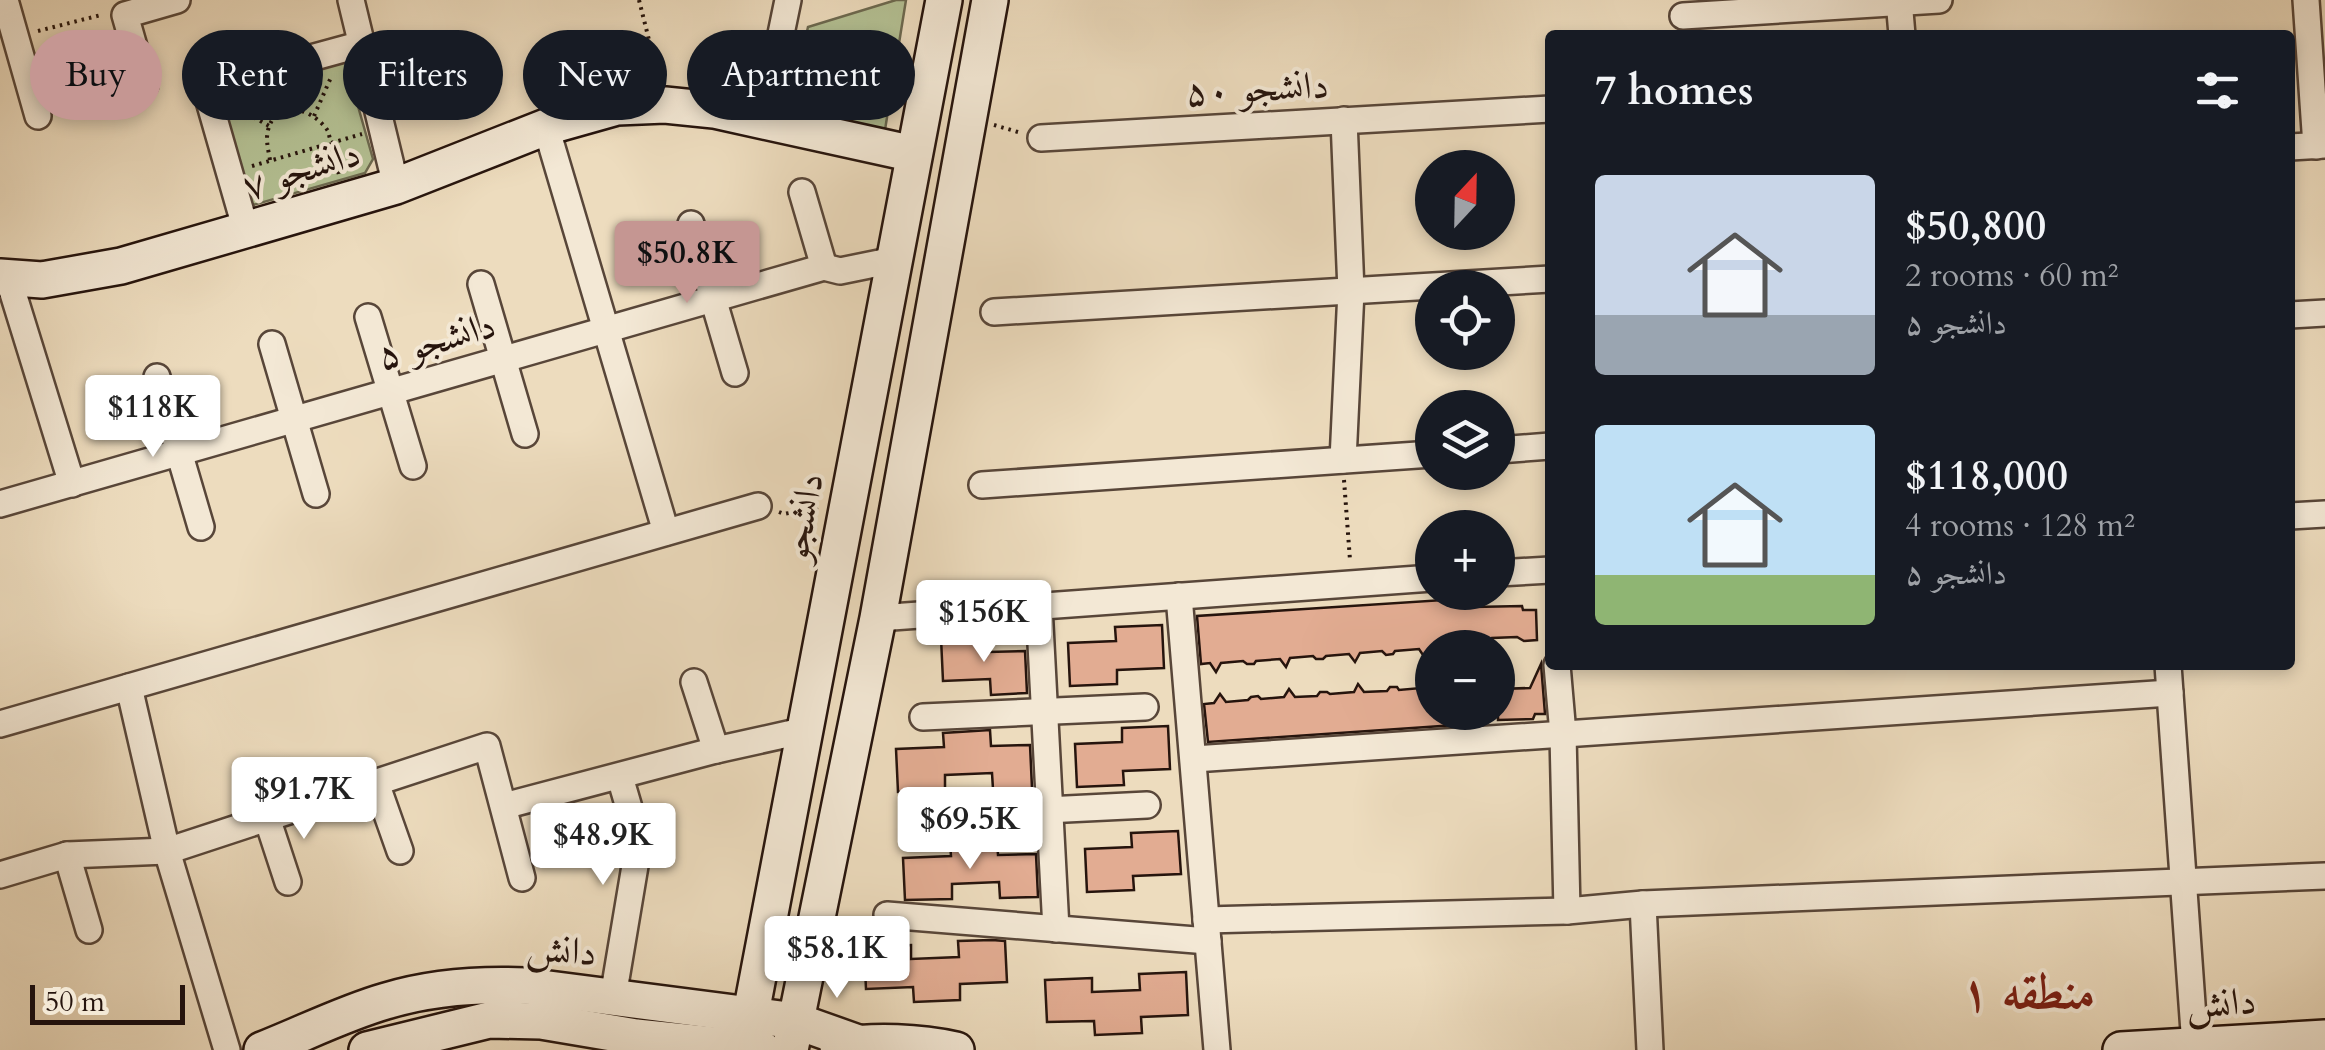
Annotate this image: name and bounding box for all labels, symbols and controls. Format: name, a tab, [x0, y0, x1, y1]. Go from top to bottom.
chip: Buy	[30, 30, 162, 120]
chip: Rent	[182, 30, 323, 120]
chip: Filters	[343, 30, 503, 120]
chip: New	[523, 30, 667, 120]
chip: Apartment	[687, 30, 915, 120]
street label: دانشجو ۵۰	[1184, 59, 1330, 119]
text: 7 homes	[1595, 62, 1753, 119]
icon: filters	[2190, 63, 2245, 118]
street label: دانشجو ۷	[236, 127, 367, 213]
north arrow	[1415, 150, 1515, 250]
map controls	[1415, 150, 1515, 730]
text: $50,800	[1905, 197, 2046, 254]
icon: home	[1675, 215, 1795, 335]
pin: $50.8K	[606, 221, 768, 306]
text: $50.8K	[637, 231, 737, 275]
text: 2 rooms · 60 m²	[1905, 254, 2118, 298]
button: locate	[1415, 270, 1515, 370]
street label: دانشجو ۵	[371, 299, 502, 383]
text: دانشجو ۵	[1905, 302, 2007, 346]
pin: $118K	[83, 375, 223, 460]
text: $118K	[107, 385, 199, 429]
button: layers	[1415, 390, 1515, 490]
text: $118,000	[1905, 447, 2068, 504]
icon: home	[1675, 465, 1795, 585]
street label: دانشجو	[768, 469, 837, 569]
text: 4 rooms · 128 m²	[1905, 504, 2135, 548]
button: +	[1415, 510, 1515, 610]
text: دانشجو ۵	[1905, 552, 2007, 596]
pin: $156K	[914, 580, 1054, 665]
text: $156K	[938, 590, 1030, 634]
button: −	[1415, 630, 1515, 730]
pin: $91.7K	[223, 757, 385, 842]
text: $91.7K	[254, 767, 354, 811]
pin: $69.5K	[889, 787, 1051, 872]
text: $69.5K	[920, 797, 1020, 841]
pin: $48.9K	[522, 803, 684, 888]
text: $48.9K	[553, 813, 653, 857]
pin: $58.1K	[756, 916, 918, 1001]
street label: دانش	[524, 920, 600, 980]
text: $58.1K	[787, 926, 887, 970]
district label: منطقه ۱	[1961, 960, 2095, 1025]
street label: دانش	[2185, 975, 2257, 1031]
scale bar	[30, 980, 185, 1024]
text: 50 m	[45, 983, 105, 1021]

